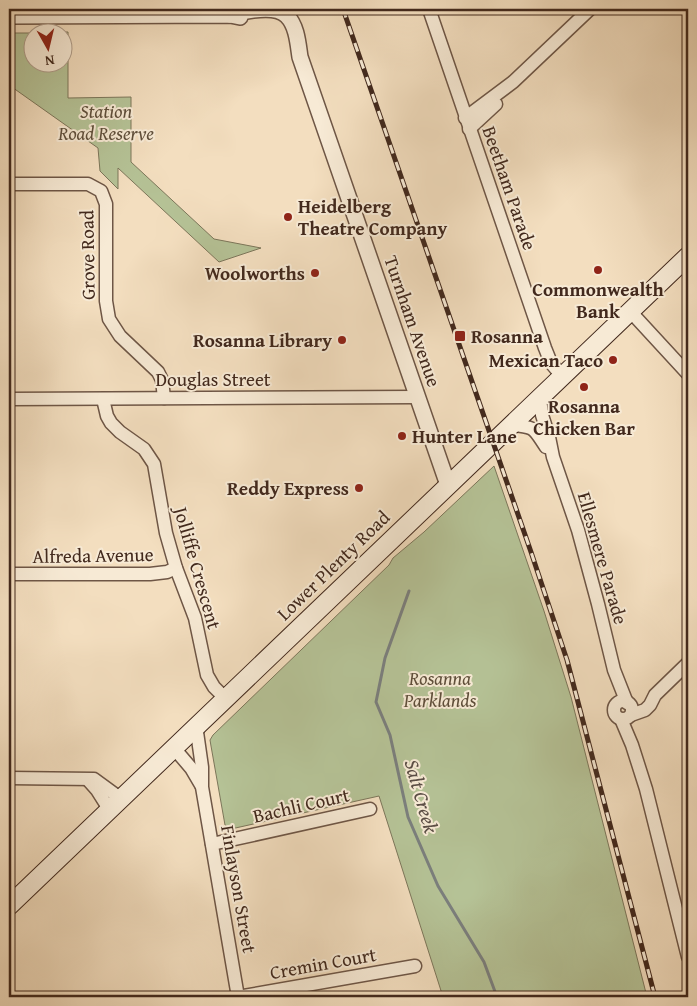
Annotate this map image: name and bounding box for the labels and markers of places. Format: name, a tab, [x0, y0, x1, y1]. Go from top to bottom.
place label: Heidelberg Theatre Company	[298, 192, 448, 242]
marker: Heidelberg Theatre Company	[282, 211, 294, 223]
place label: Woolworths	[205, 259, 305, 287]
marker: Commonwealth Bank	[592, 264, 604, 276]
marker: Woolworths	[309, 267, 321, 279]
place label: Commonwealth Bank	[532, 275, 664, 325]
place label: Rosanna	[471, 322, 543, 350]
place label: Rosanna Library	[193, 326, 332, 354]
marker: Rosanna	[453, 329, 467, 343]
marker: Rosanna Library	[336, 334, 348, 346]
place label: Mexican Taco	[489, 346, 603, 374]
marker: Mexican Taco	[607, 354, 619, 366]
marker: Rosanna Chicken Bar	[578, 381, 590, 393]
place label: Rosanna Chicken Bar	[533, 392, 635, 442]
place label: Hunter Lane	[412, 422, 517, 450]
marker: Hunter Lane	[396, 430, 408, 442]
place label: Reddy Express	[227, 474, 349, 502]
marker: Reddy Express	[353, 482, 365, 494]

